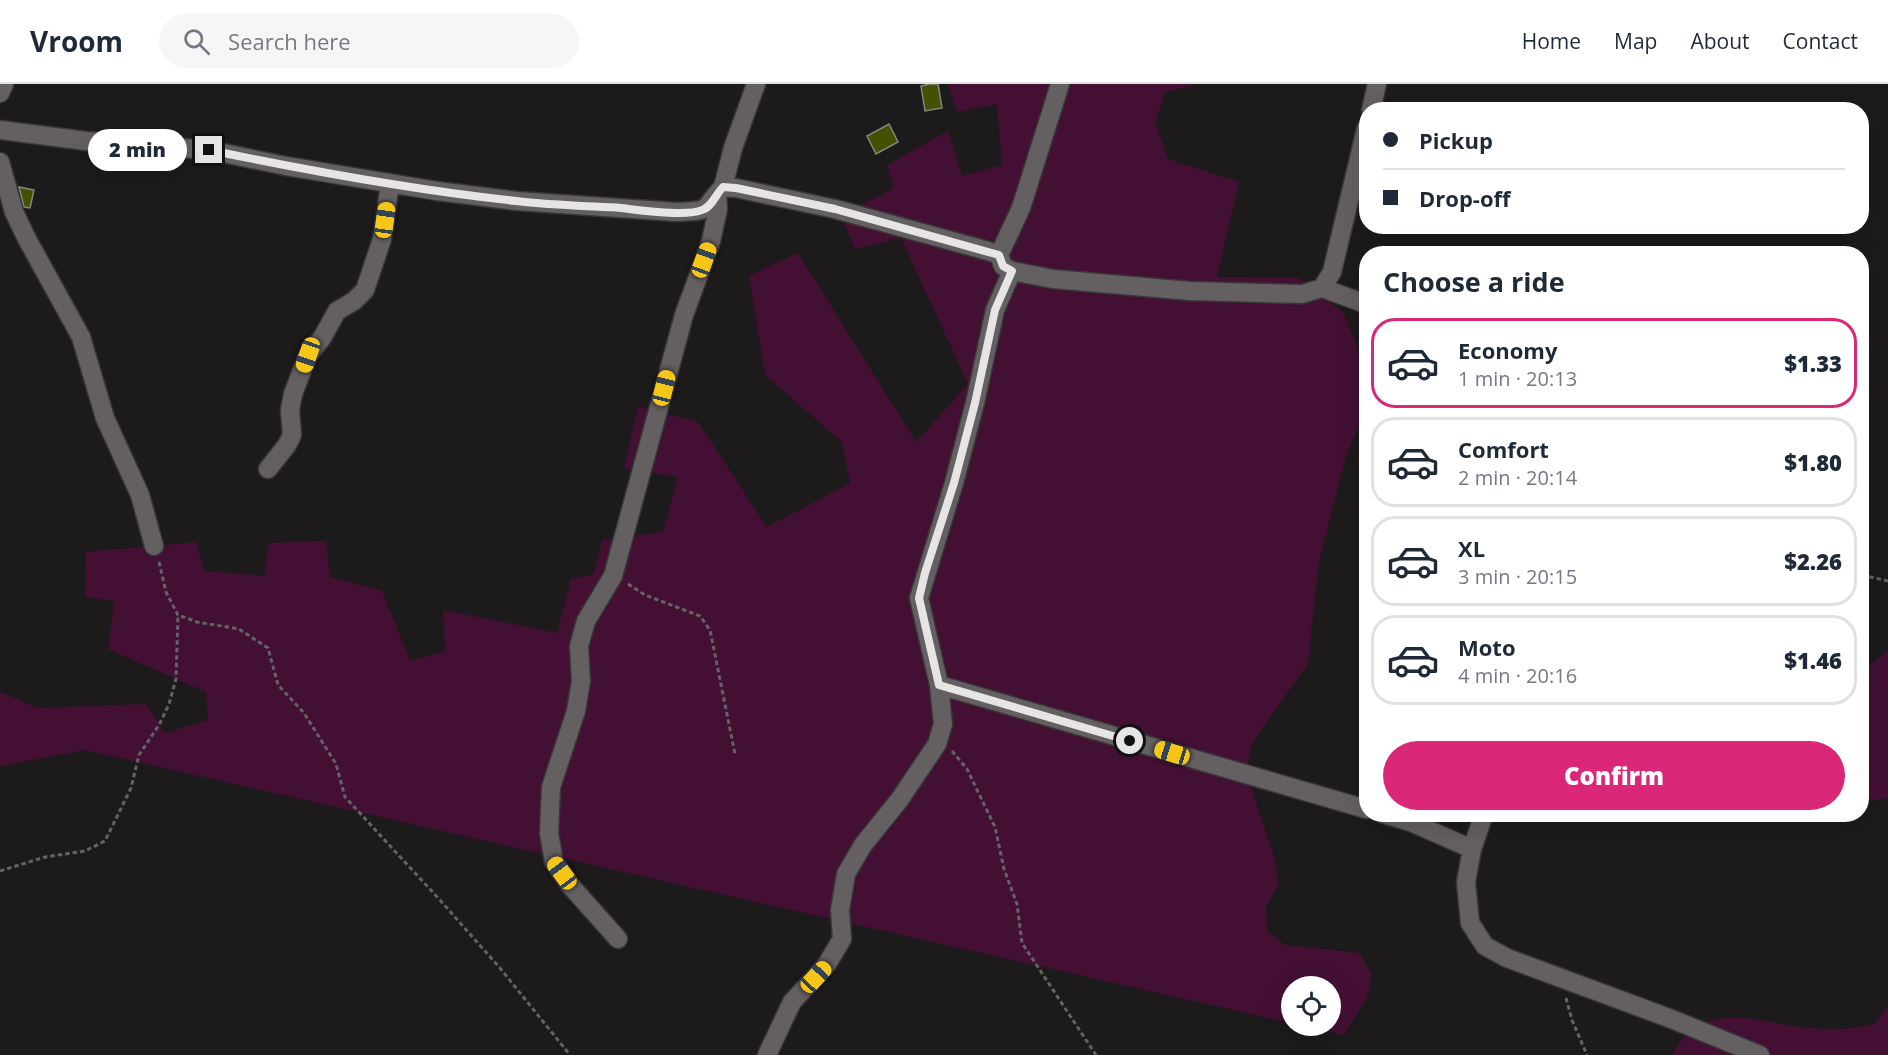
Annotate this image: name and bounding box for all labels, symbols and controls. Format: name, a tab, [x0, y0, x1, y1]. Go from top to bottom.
search box	[159, 14, 579, 68]
text: Vroom	[30, 22, 123, 60]
icon: search	[180, 25, 213, 58]
text: Search here	[228, 26, 351, 56]
text: Home	[1522, 27, 1581, 55]
text: Map	[1614, 27, 1657, 55]
text: About	[1690, 27, 1750, 55]
text: Contact	[1783, 27, 1858, 55]
text: Pickup	[1419, 125, 1493, 155]
callout: 2 min	[89, 129, 188, 171]
text: 2 min	[109, 136, 166, 163]
route end	[195, 136, 222, 163]
text: Drop-off	[1419, 183, 1511, 213]
car	[374, 201, 396, 239]
car	[689, 240, 719, 280]
text: Choose a ride	[1383, 263, 1565, 300]
car	[294, 335, 322, 375]
text: Economy	[1458, 335, 1557, 365]
icon: car	[1386, 336, 1440, 390]
text: $1.33	[1784, 348, 1842, 378]
text: 1 min · 20:13	[1458, 365, 1577, 392]
car	[651, 368, 677, 408]
text: Comfort	[1458, 434, 1549, 464]
icon: car	[1386, 435, 1440, 489]
text: $1.80	[1784, 447, 1842, 477]
text: 2 min · 20:14	[1458, 464, 1577, 491]
text: XL	[1458, 533, 1485, 563]
icon: car	[1386, 534, 1440, 588]
text: $2.26	[1784, 546, 1842, 576]
text: 3 min · 20:15	[1458, 563, 1577, 590]
text: Moto	[1458, 632, 1516, 662]
icon: car	[1386, 633, 1440, 687]
text: $1.46	[1784, 645, 1842, 675]
text: 4 min · 20:16	[1458, 662, 1577, 689]
route start	[1116, 727, 1143, 754]
car	[1152, 739, 1192, 767]
button: Confirm	[1383, 741, 1845, 810]
car	[544, 853, 580, 893]
car	[797, 958, 835, 996]
map controls	[1281, 976, 1341, 1036]
button: locate	[1281, 976, 1341, 1036]

